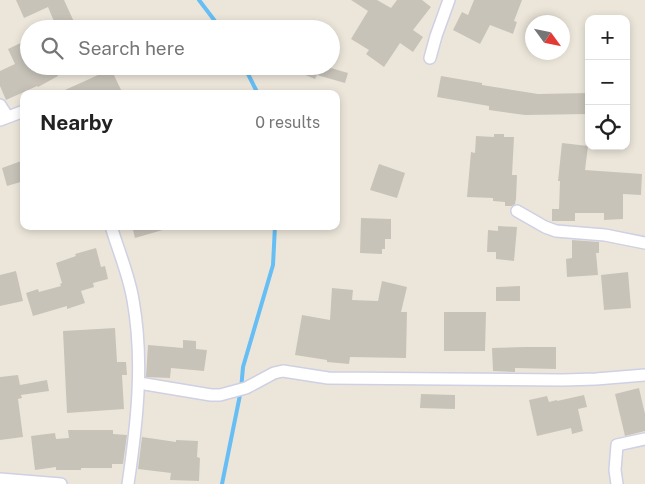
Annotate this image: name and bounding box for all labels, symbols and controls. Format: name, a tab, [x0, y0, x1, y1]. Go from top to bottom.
north arrow	[525, 15, 570, 60]
map controls	[585, 15, 630, 150]
button: +	[585, 15, 630, 60]
search box	[20, 20, 340, 75]
icon: search	[38, 34, 66, 62]
text: Search here	[78, 37, 185, 59]
button: −	[585, 60, 630, 105]
button: locate	[585, 105, 630, 150]
text: Nearby	[40, 110, 113, 135]
text: 0 results	[255, 113, 320, 132]

